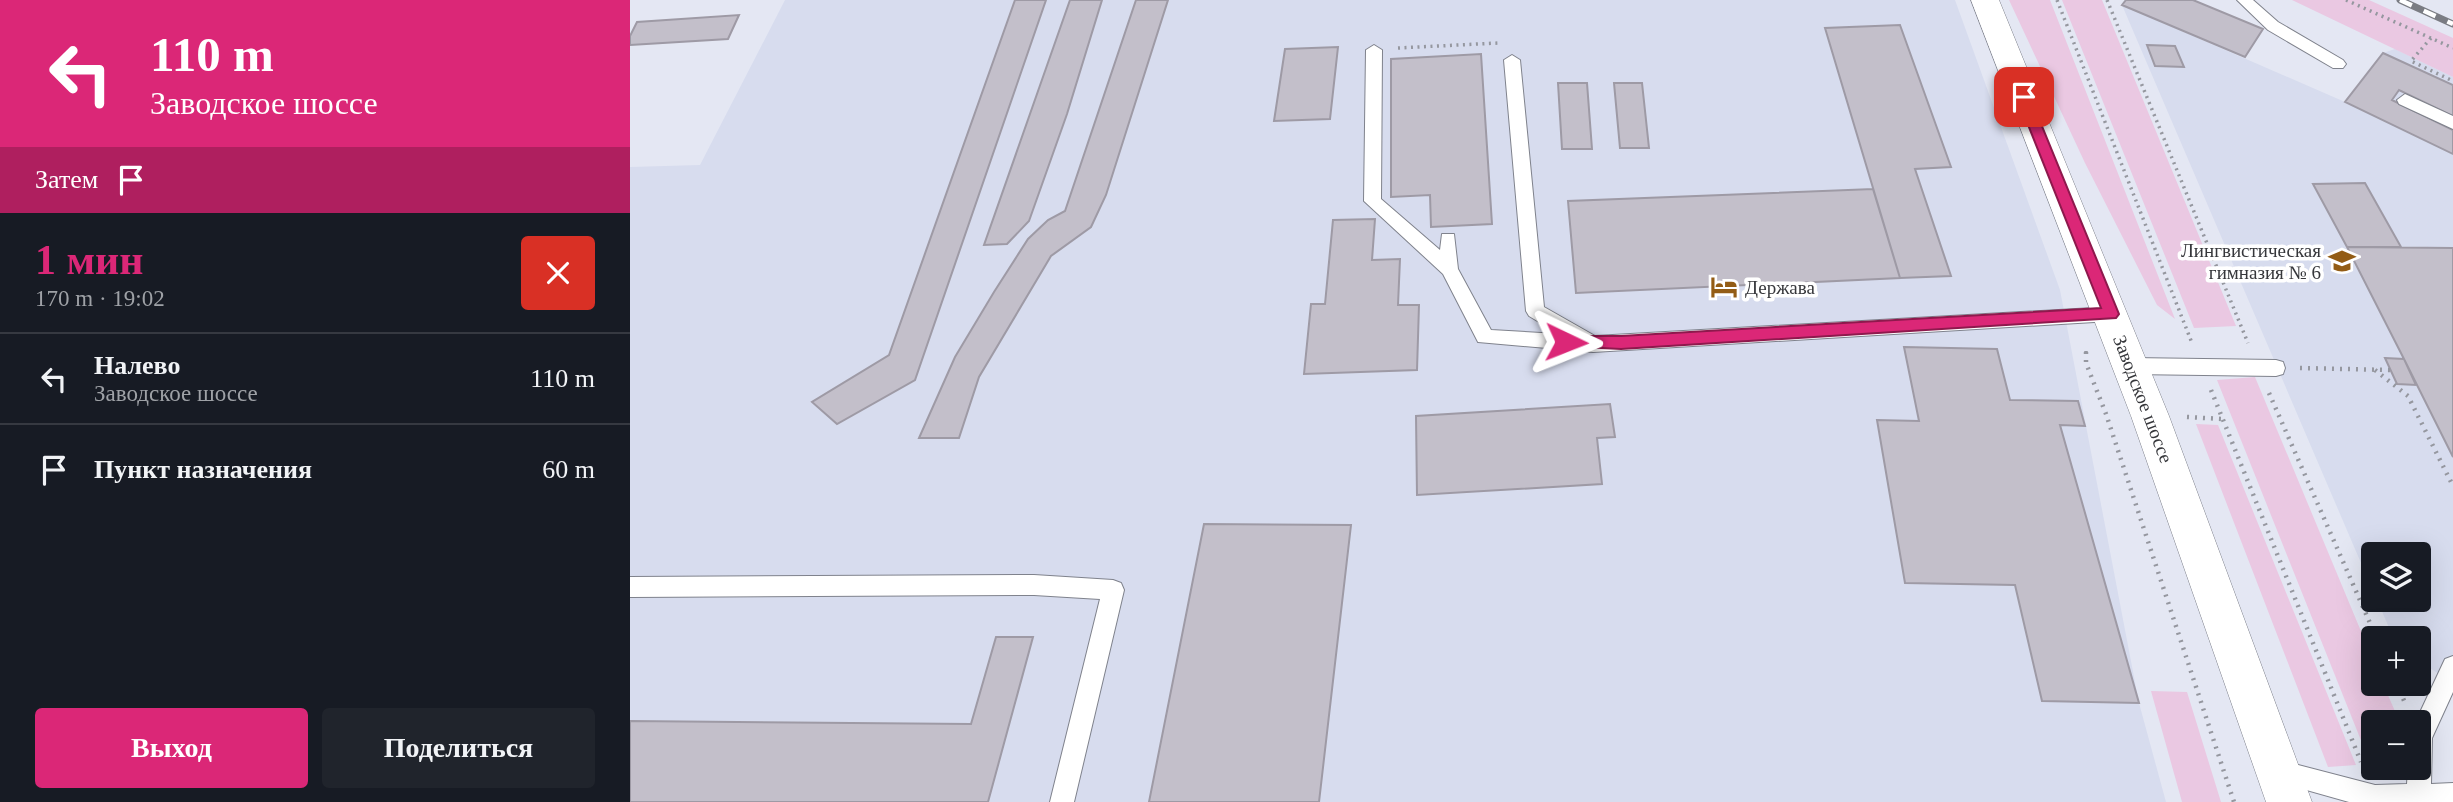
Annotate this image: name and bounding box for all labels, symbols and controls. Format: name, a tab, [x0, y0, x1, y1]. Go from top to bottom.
text: 110 m	[150, 27, 274, 82]
icon: left	[35, 28, 126, 119]
pin	[1994, 67, 2054, 127]
icon: arrive	[2005, 78, 2043, 116]
text: Заводское шоссе	[150, 85, 378, 121]
icon: arrive	[112, 161, 150, 199]
text: Затем	[35, 165, 98, 194]
button: close	[521, 236, 595, 310]
text: 1 мин	[35, 237, 144, 283]
place label: Лингвистическая гимназия № 6	[2181, 240, 2321, 283]
school or university icon: Лингвистическая гимназия № 6	[2327, 246, 2357, 276]
hotel icon: Держава	[1709, 272, 1739, 302]
place label: Держава	[1745, 277, 1815, 298]
text: 170 m · 19:02	[35, 286, 165, 311]
position arrow	[1529, 305, 1603, 379]
street label: Заводское шоссе	[2109, 332, 2177, 466]
text: Налево	[94, 351, 180, 380]
icon: left	[35, 360, 73, 398]
text: 110 m	[530, 364, 595, 393]
text: Заводское шоссе	[94, 381, 258, 406]
icon: arrive	[35, 451, 73, 489]
text: Пункт назначения	[94, 455, 312, 484]
text: 60 m	[542, 455, 595, 484]
map controls	[2361, 542, 2431, 780]
button: layers	[2361, 542, 2431, 612]
button: +	[2361, 626, 2431, 696]
button: Выход	[35, 708, 308, 788]
button: Поделиться	[322, 708, 595, 788]
button: −	[2361, 710, 2431, 780]

